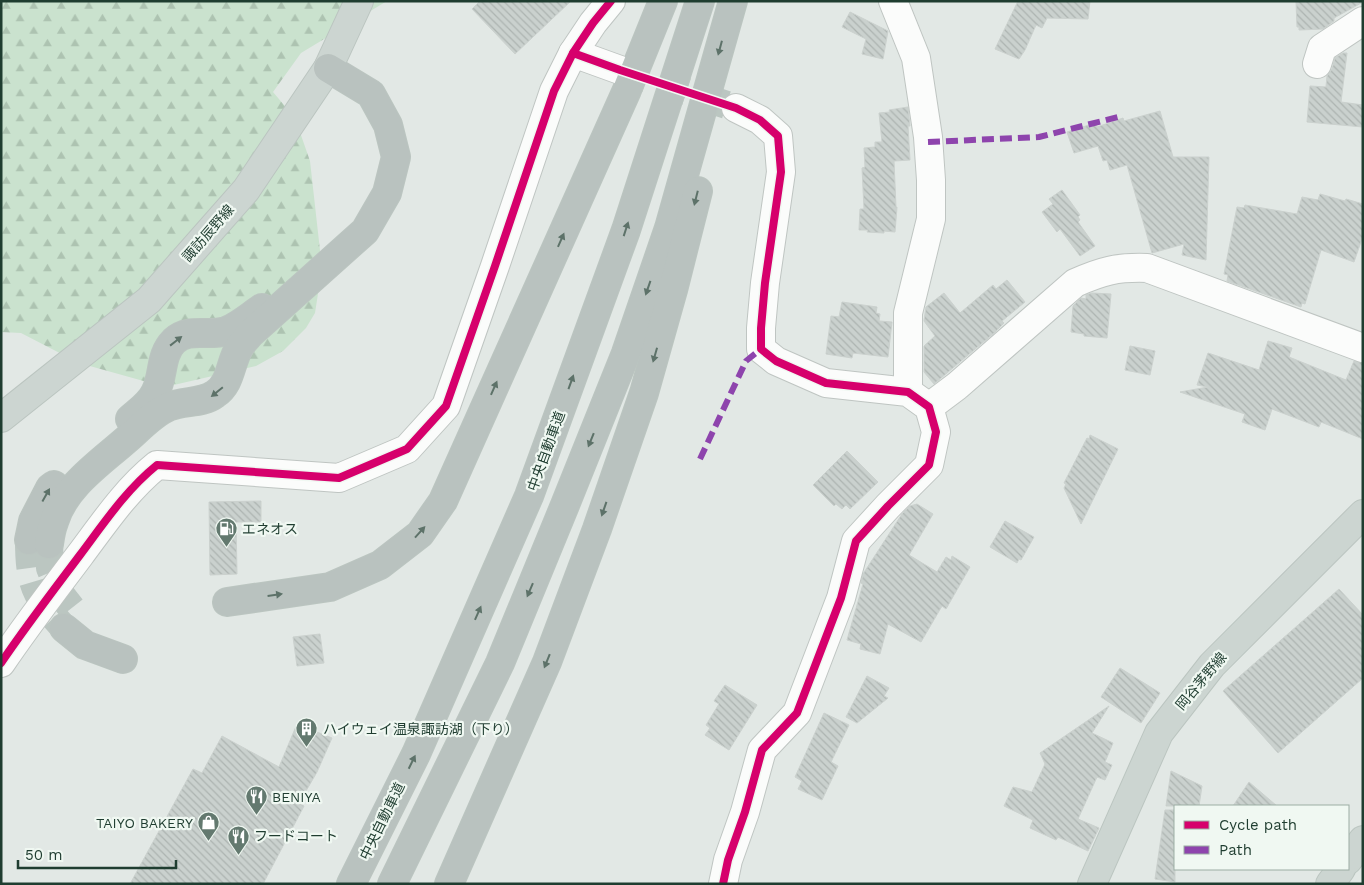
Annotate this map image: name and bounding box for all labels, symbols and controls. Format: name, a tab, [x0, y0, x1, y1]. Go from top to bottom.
one-way arrow	[716, 41, 724, 56]
one-way arrow	[692, 190, 700, 205]
street label: 諏訪辰野線	[179, 201, 237, 265]
one-way arrow	[623, 221, 630, 236]
one-way arrow	[557, 233, 565, 247]
one-way arrow	[644, 280, 651, 295]
one-way arrow	[169, 336, 183, 346]
one-way arrow	[651, 347, 659, 362]
one-way arrow	[568, 374, 575, 389]
one-way arrow	[490, 381, 498, 395]
one-way arrow	[211, 386, 224, 397]
street label: 中央自動車道	[524, 409, 568, 493]
one-way arrow	[587, 433, 595, 447]
one-way arrow	[42, 489, 51, 502]
one-way arrow	[600, 502, 608, 517]
fuel station icon: エネオス	[214, 517, 238, 548]
place label: エネオス	[242, 521, 298, 537]
one-way arrow	[414, 526, 426, 538]
one-way arrow	[526, 583, 534, 598]
one-way arrow	[267, 591, 283, 599]
one-way arrow	[474, 606, 482, 620]
street label: 岡谷茅野線	[1172, 649, 1230, 713]
one-way arrow	[542, 654, 550, 668]
building icon: ハイウェイ温泉諏訪湖（下り）	[295, 717, 319, 748]
place label: ハイウェイ温泉諏訪湖（下り）	[323, 721, 519, 737]
one-way arrow	[408, 755, 416, 769]
street label: 中央自動車道	[356, 780, 408, 862]
restaurant icon: BENIYA	[244, 785, 268, 816]
place label: BENIYA	[272, 789, 321, 805]
legend	[1174, 805, 1349, 870]
shop icon: TAIYO BAKERY	[197, 811, 221, 842]
place label: TAIYO BAKERY	[96, 815, 193, 831]
text: Cycle path	[1219, 816, 1297, 834]
restaurant icon: フードコート	[226, 824, 250, 855]
place label: フードコート	[254, 828, 338, 844]
scale bar	[18, 838, 175, 870]
text: Path	[1219, 841, 1252, 859]
text: 50 m	[25, 846, 62, 864]

